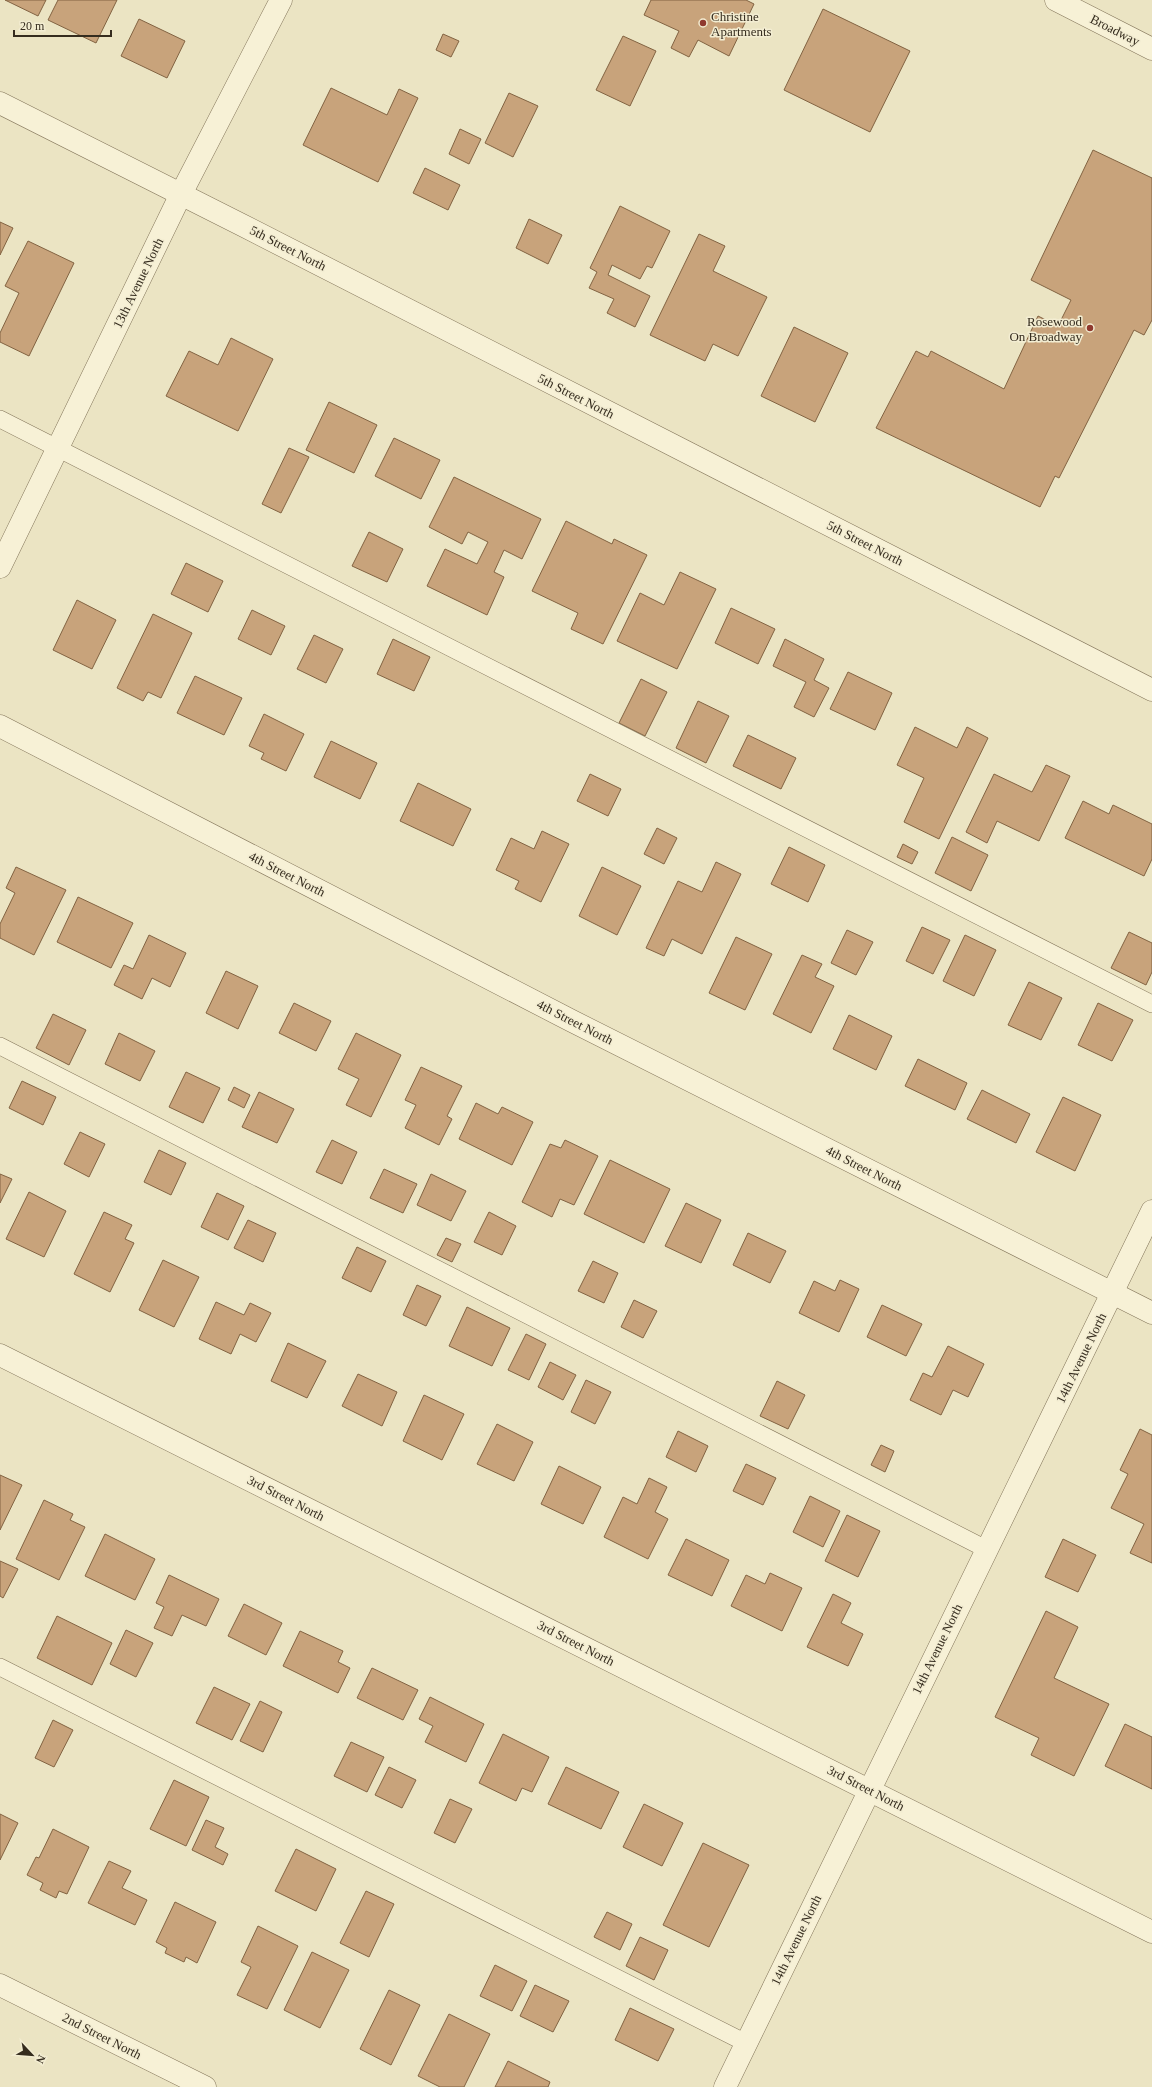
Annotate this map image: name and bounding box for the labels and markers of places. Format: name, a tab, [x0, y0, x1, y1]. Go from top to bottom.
place label: Christine Apartments	[711, 9, 772, 39]
marker: Christine Apartments	[698, 18, 708, 28]
place label: Rosewood On Broadway	[1009, 314, 1082, 344]
marker: Rosewood On Broadway	[1085, 323, 1095, 333]

